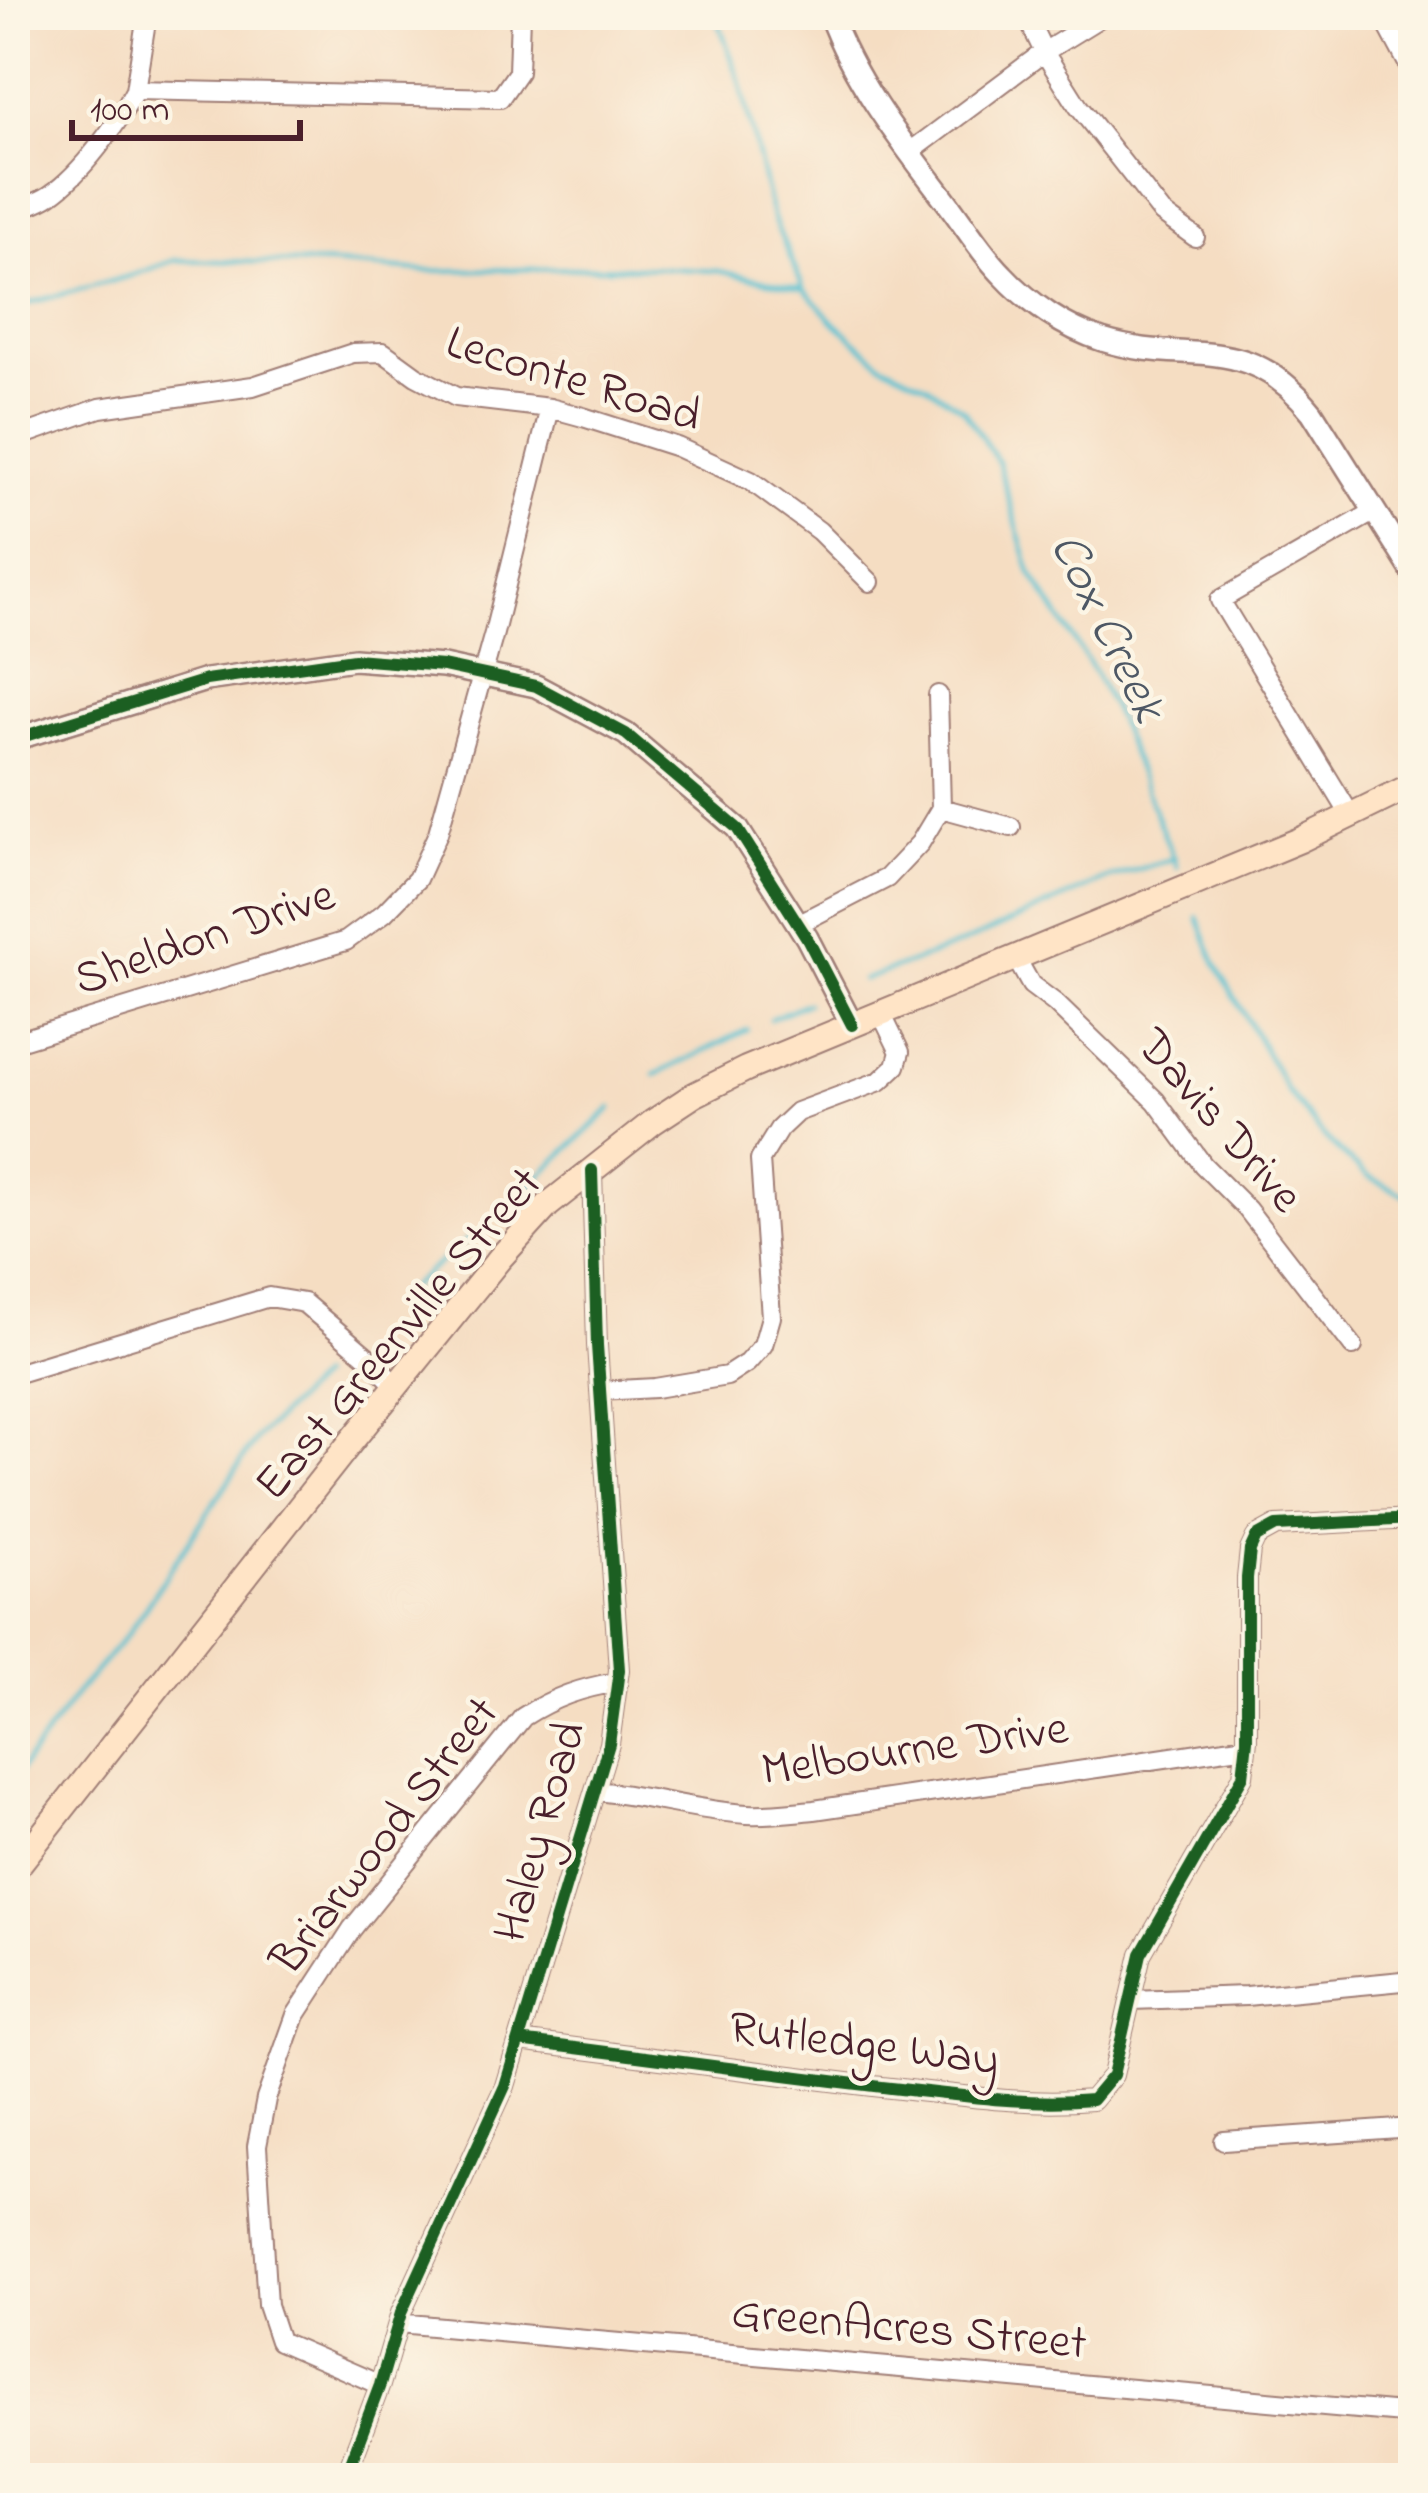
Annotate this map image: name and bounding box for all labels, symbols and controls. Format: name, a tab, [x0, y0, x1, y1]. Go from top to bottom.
scale bar	[72, 66, 300, 140]
text: 100 m	[90, 85, 170, 138]
street label: Leconte Road	[437, 309, 709, 453]
water label: Cox Creek	[1028, 521, 1185, 738]
street label: Sheldon Drive	[65, 862, 345, 1016]
street label: Davis Drive	[1117, 1013, 1319, 1230]
street label: East Greenville Street	[239, 1153, 561, 1517]
street label: Briarwood Street	[254, 1682, 517, 1992]
street label: Melbourne Drive	[757, 1695, 1073, 1807]
street label: Haley Road	[477, 1713, 607, 1950]
street label: Rutledge Way	[725, 1995, 1003, 2098]
street label: GreenAcres Street	[728, 2280, 1090, 2380]

